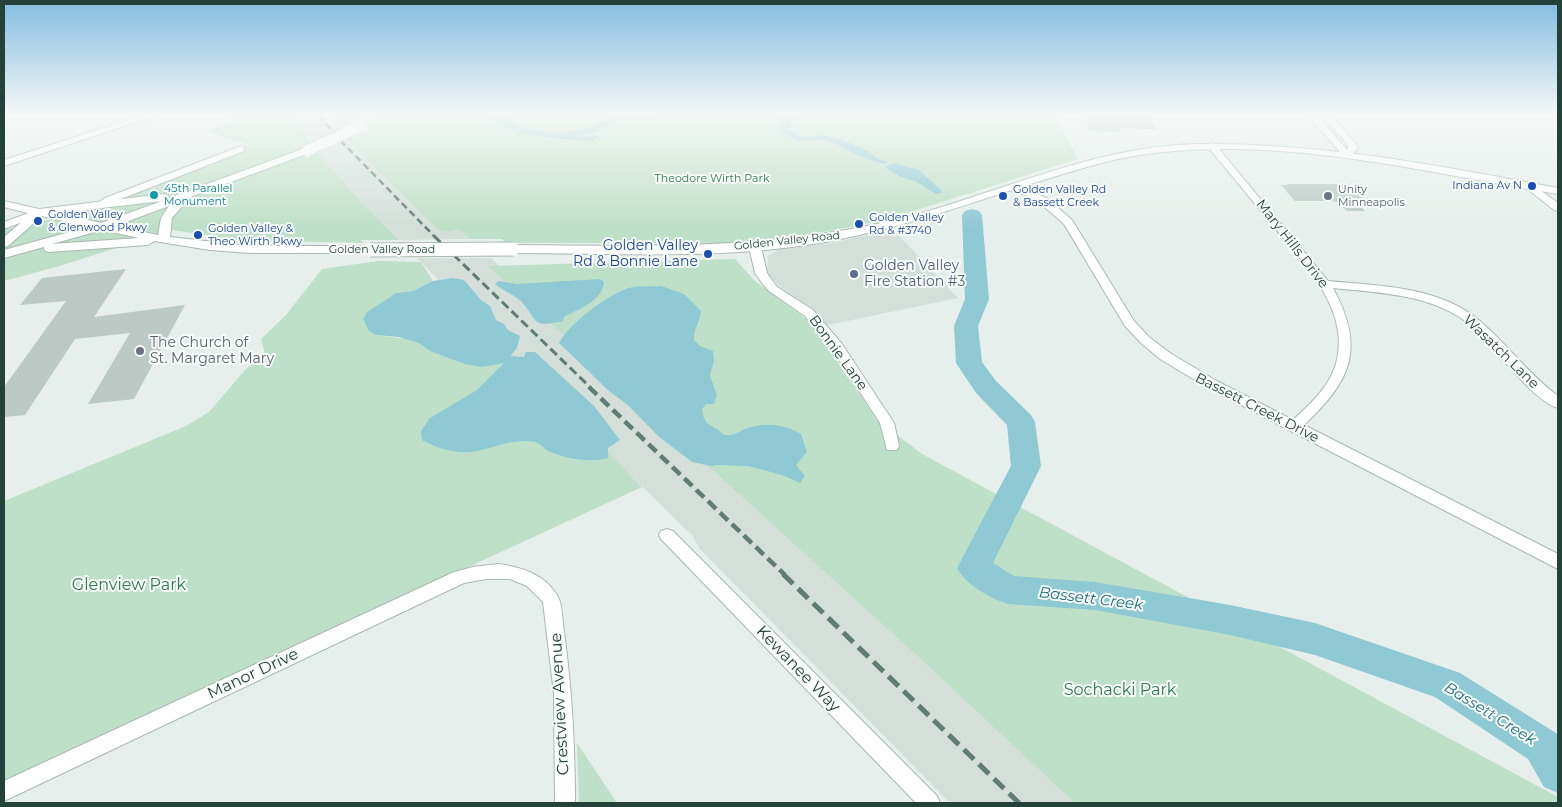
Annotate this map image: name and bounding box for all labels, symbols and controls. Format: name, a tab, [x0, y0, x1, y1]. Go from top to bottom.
park label: Theodore Wirth Park	[655, 172, 769, 186]
place label: Indiana Av N	[1452, 179, 1522, 193]
marker: Indiana Av N	[1526, 180, 1538, 192]
place label: 45th Parallel Monument	[164, 182, 232, 208]
place label: Golden Valley Rd & Bassett Creek	[1013, 183, 1106, 209]
place label: Unity Minneapolis	[1338, 183, 1405, 209]
marker: 45th Parallel Monument	[148, 189, 160, 201]
marker: Golden Valley Rd & Bassett Creek	[997, 190, 1009, 202]
marker: Unity Minneapolis	[1322, 190, 1334, 202]
street label: Mary Hills Drive	[1252, 196, 1332, 292]
place label: Golden Valley & Glenwood Pkwy	[48, 208, 147, 234]
place label: Golden Valley Rd & #3740	[869, 211, 944, 237]
marker: Golden Valley & Glenwood Pkwy	[32, 215, 44, 227]
marker: Golden Valley Rd & #3740	[853, 218, 865, 230]
place label: Golden Valley & Theo Wirth Pkwy	[208, 222, 302, 248]
marker: Golden Valley & Theo Wirth Pkwy	[192, 229, 204, 241]
street label: Golden Valley Road	[733, 229, 841, 253]
place label: Golden Valley Rd & Bonnie Lane	[573, 238, 698, 270]
street label: Golden Valley Road	[329, 243, 435, 257]
marker: Golden Valley Rd & Bonnie Lane	[702, 248, 714, 260]
place label: Golden Valley Fire Station #3	[864, 258, 965, 290]
marker: Golden Valley Fire Station #3	[848, 268, 860, 280]
street label: Bonnie Lane	[805, 312, 871, 394]
street label: Wasatch Lane	[1460, 312, 1542, 392]
place label: The Church of St. Margaret Mary	[150, 335, 274, 368]
marker: The Church of St. Margaret Mary	[134, 345, 146, 357]
street label: Bassett Creek Drive	[1192, 369, 1322, 447]
park label: Glenview Park	[72, 575, 186, 595]
water label: Bassett Creek	[1038, 584, 1144, 614]
street label: Kewanee Way	[752, 622, 844, 716]
street label: Crestview Avenue	[547, 632, 573, 776]
street label: Manor Drive	[204, 645, 302, 703]
water label: Bassett Creek	[1441, 679, 1539, 749]
park label: Sochacki Park	[1064, 680, 1176, 700]

